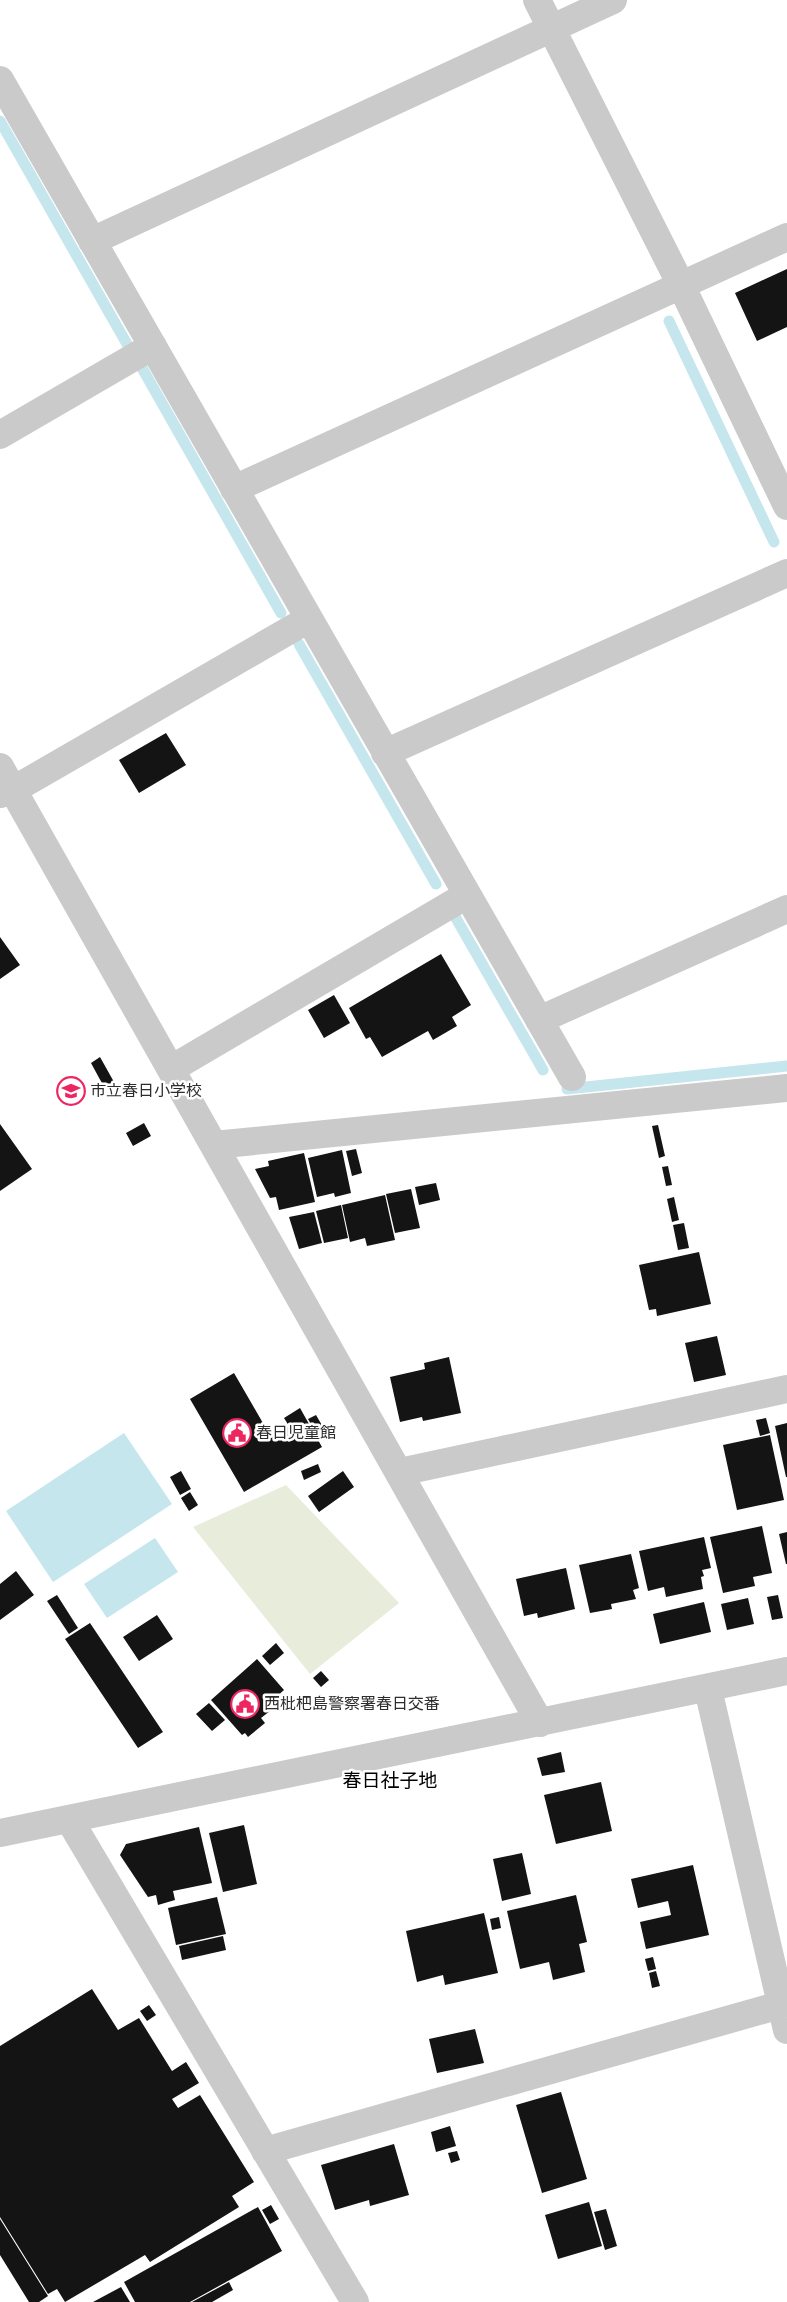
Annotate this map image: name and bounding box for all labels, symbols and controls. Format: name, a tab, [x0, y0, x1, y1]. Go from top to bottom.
school or university icon: 市立春日小学校	[56, 1076, 86, 1106]
place label: 市立春日小学校	[90, 1080, 202, 1102]
public building icon: 春日児童館	[222, 1418, 252, 1448]
place label: 春日児童館	[256, 1422, 336, 1444]
public building icon: 西枇杷島警察署春日交番	[230, 1689, 260, 1719]
place label: 西枇杷島警察署春日交番	[264, 1693, 440, 1715]
district label: 春日社子地	[342, 1768, 438, 1794]

